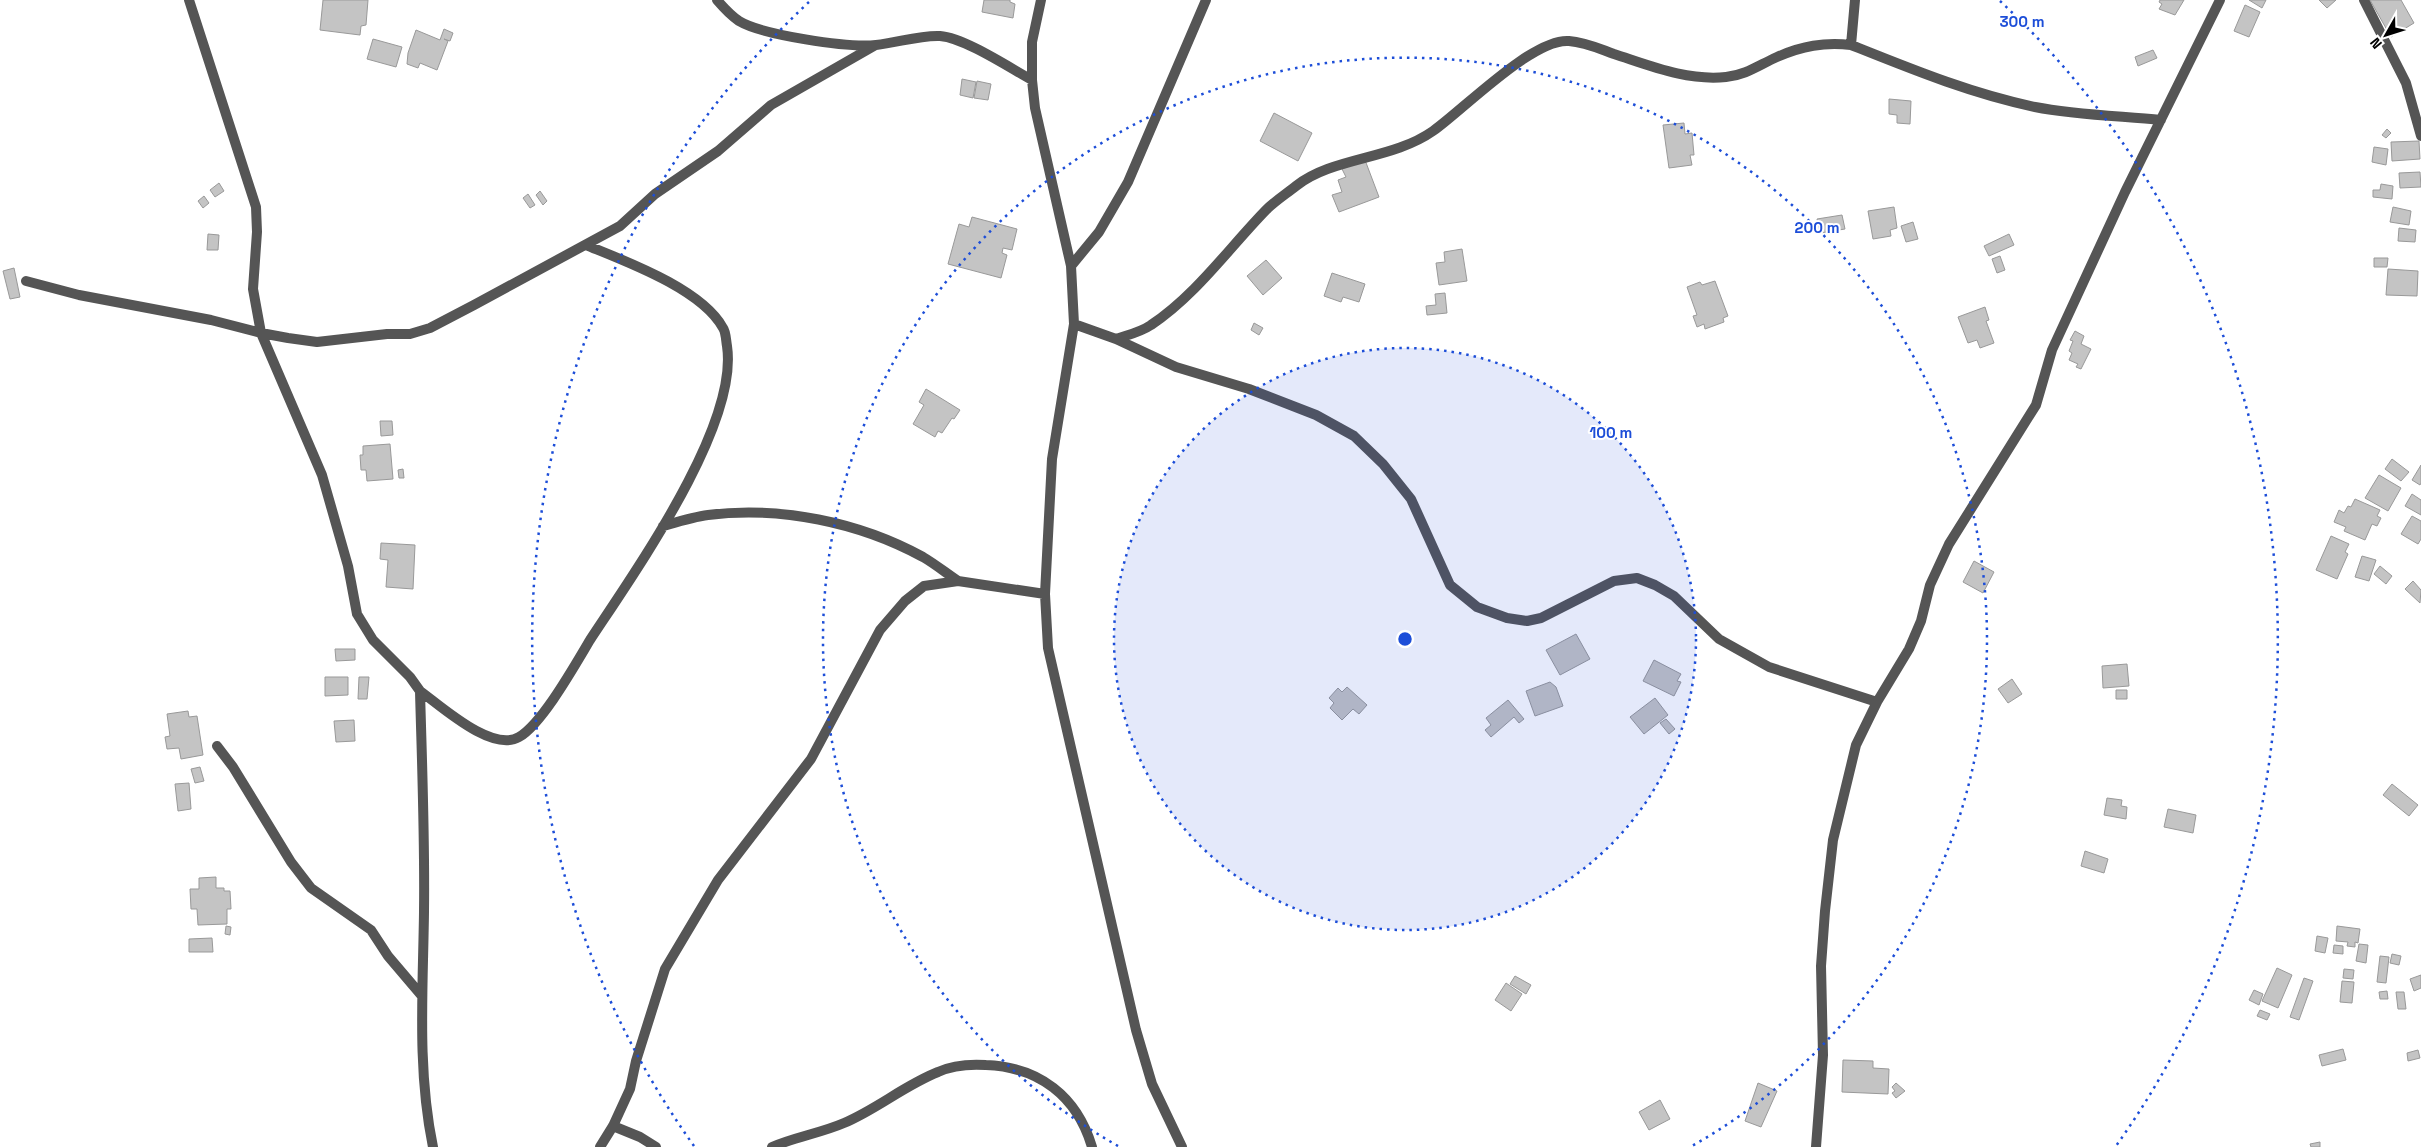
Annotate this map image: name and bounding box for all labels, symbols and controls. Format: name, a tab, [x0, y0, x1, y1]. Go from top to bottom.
north arrow	[2361, 10, 2411, 60]
text: 300 m	[1999, 12, 2045, 31]
text: N	[2366, 34, 2386, 52]
text: 200 m	[1795, 218, 1839, 237]
text: 100 m	[1590, 423, 1632, 442]
centre of rings	[1396, 630, 1414, 648]

